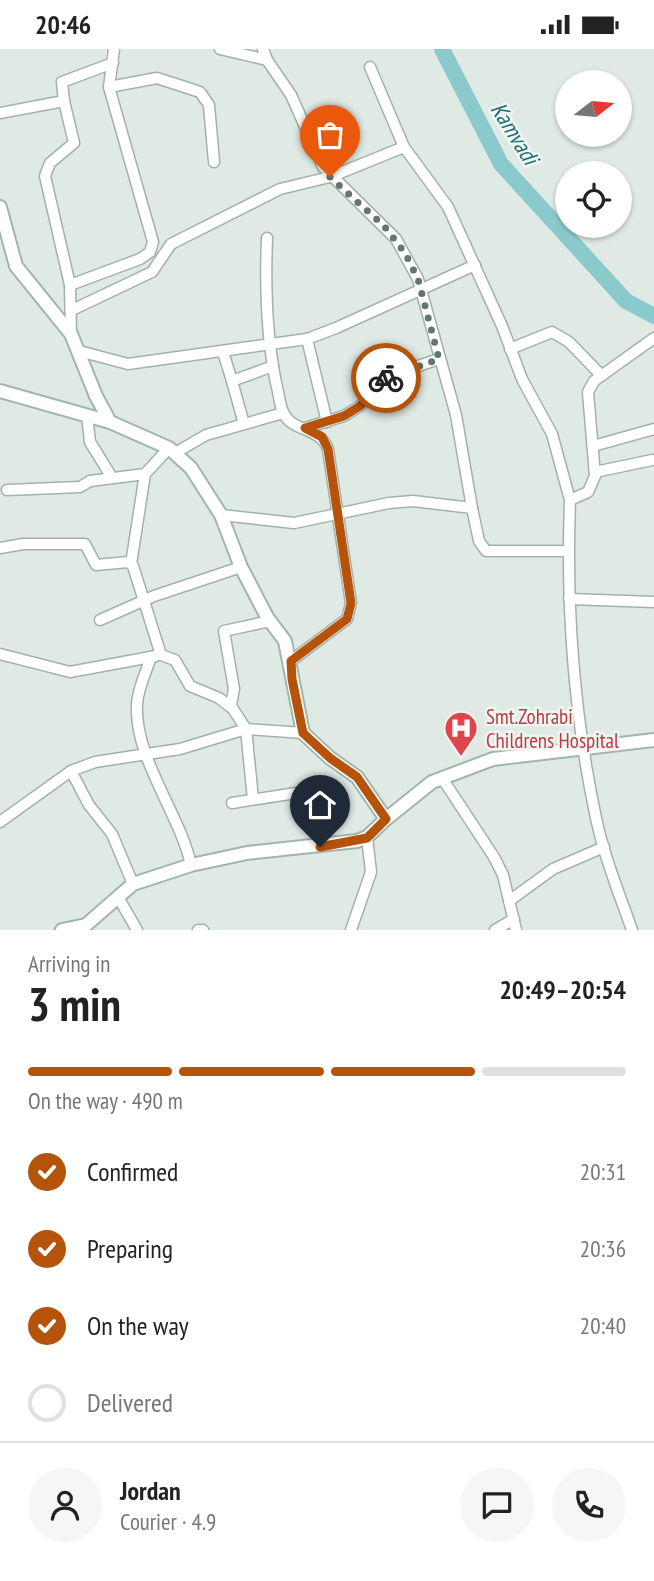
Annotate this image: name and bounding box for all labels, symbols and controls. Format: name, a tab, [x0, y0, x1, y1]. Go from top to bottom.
text: 20:46	[35, 8, 91, 41]
north arrow	[555, 70, 632, 147]
map controls	[555, 70, 632, 238]
water label: Kamvadi	[485, 96, 547, 172]
pin	[300, 105, 360, 177]
icon: bag	[311, 116, 349, 154]
button: locate	[555, 161, 632, 238]
courier	[351, 343, 421, 413]
icon: bike	[367, 359, 405, 397]
place label: Smt.Zohrabi Childrens Hospital	[486, 703, 619, 754]
hospital icon: Smt.Zohrabi Childrens Hospital	[442, 709, 480, 758]
pin	[290, 775, 350, 847]
icon: home	[301, 786, 339, 824]
text: Arriving in	[28, 949, 110, 978]
text: 20:49–20:54	[499, 973, 626, 1006]
text: 3 min	[28, 974, 121, 1034]
text: On the way · 490 m	[28, 1086, 183, 1115]
icon: check	[28, 1153, 66, 1191]
text: Confirmed	[87, 1155, 178, 1188]
text: 20:31	[580, 1157, 626, 1186]
icon: check	[28, 1230, 66, 1268]
text: Preparing	[87, 1232, 173, 1265]
text: 20:36	[580, 1234, 626, 1263]
icon: check	[28, 1307, 66, 1345]
text: On the way	[87, 1309, 189, 1342]
text: 20:40	[580, 1311, 626, 1340]
text: Delivered	[87, 1386, 173, 1419]
button: person	[28, 1468, 102, 1542]
button: chat	[460, 1468, 534, 1542]
button: phone	[552, 1468, 626, 1542]
text: Jordan	[120, 1474, 181, 1507]
text: Courier · 4.9	[120, 1507, 216, 1536]

